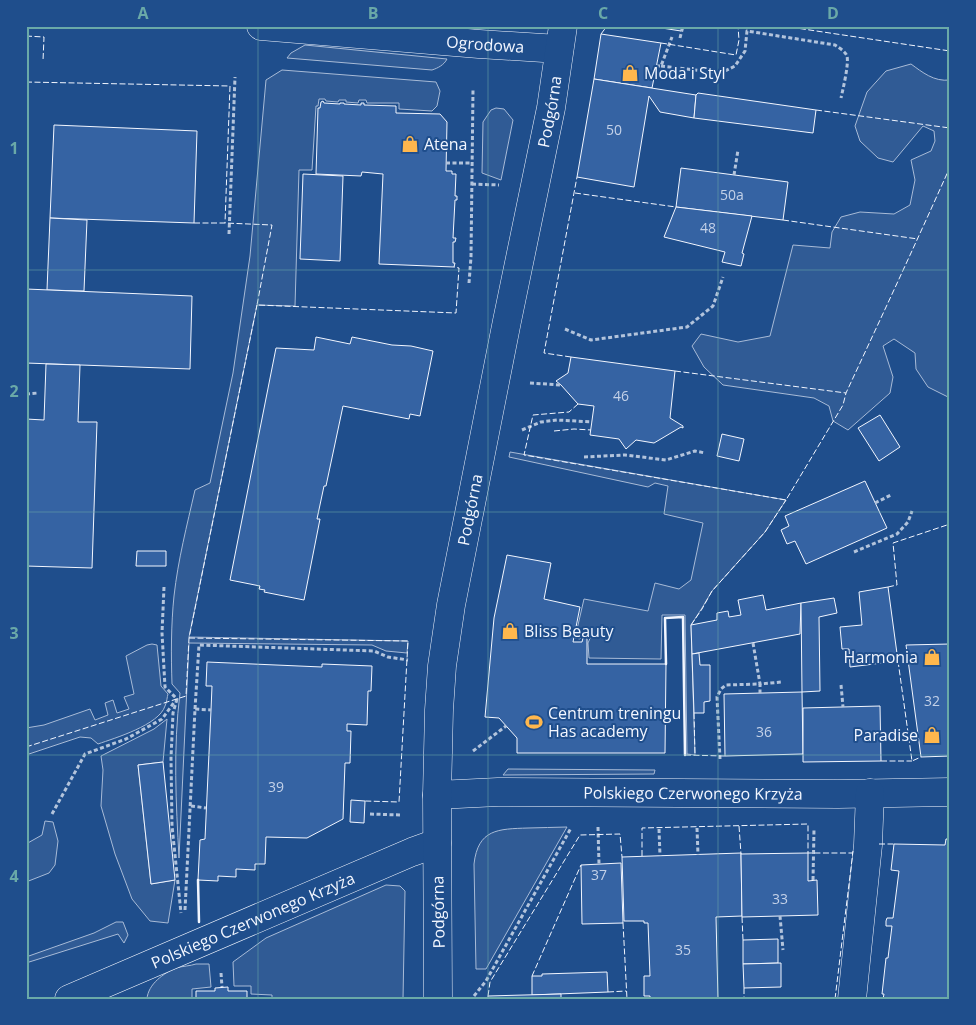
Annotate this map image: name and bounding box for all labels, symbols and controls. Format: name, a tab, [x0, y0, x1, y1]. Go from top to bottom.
text: A	[137, 2, 149, 24]
text: B	[368, 2, 378, 24]
text: C	[598, 2, 608, 24]
text: D	[827, 2, 839, 24]
street label: Ogrodowa	[445, 30, 525, 58]
place label: Moda i Styl	[644, 62, 726, 84]
shop icon: Moda i Styl	[620, 63, 640, 83]
street label: Podgórna	[532, 74, 567, 149]
house number: 50	[606, 120, 622, 139]
place label: Atena	[424, 133, 468, 155]
shop icon: Atena	[400, 134, 420, 154]
text: 1	[9, 137, 19, 159]
house number: 50a	[720, 185, 744, 204]
house number: 48	[700, 218, 716, 237]
text: 2	[9, 380, 19, 402]
house number: 46	[613, 386, 629, 405]
street label: Podgórna	[452, 472, 488, 547]
place label: Bliss Beauty	[524, 620, 615, 642]
shop icon: Bliss Beauty	[500, 621, 520, 641]
text: 3	[9, 622, 19, 644]
place label: Harmonia	[844, 646, 918, 668]
shop icon: Harmonia	[922, 647, 942, 667]
house number: 32	[924, 691, 940, 710]
place label: Centrum treningu Has academy	[548, 702, 681, 742]
sports icon: Centrum treningu Has academy	[524, 712, 544, 732]
house number: 36	[756, 722, 772, 741]
place label: Paradise	[854, 724, 918, 746]
shop icon: Paradise	[922, 725, 942, 745]
house number: 39	[268, 777, 284, 796]
street label: Polskiego Czerwonego Krzyża	[583, 782, 803, 805]
text: 4	[9, 865, 19, 887]
house number: 37	[591, 865, 607, 884]
street label: Polskiego Czerwonego Krzyża	[148, 867, 358, 974]
street label: Podgórna	[426, 876, 450, 948]
house number: 33	[772, 889, 788, 908]
house number: 35	[675, 940, 691, 959]

